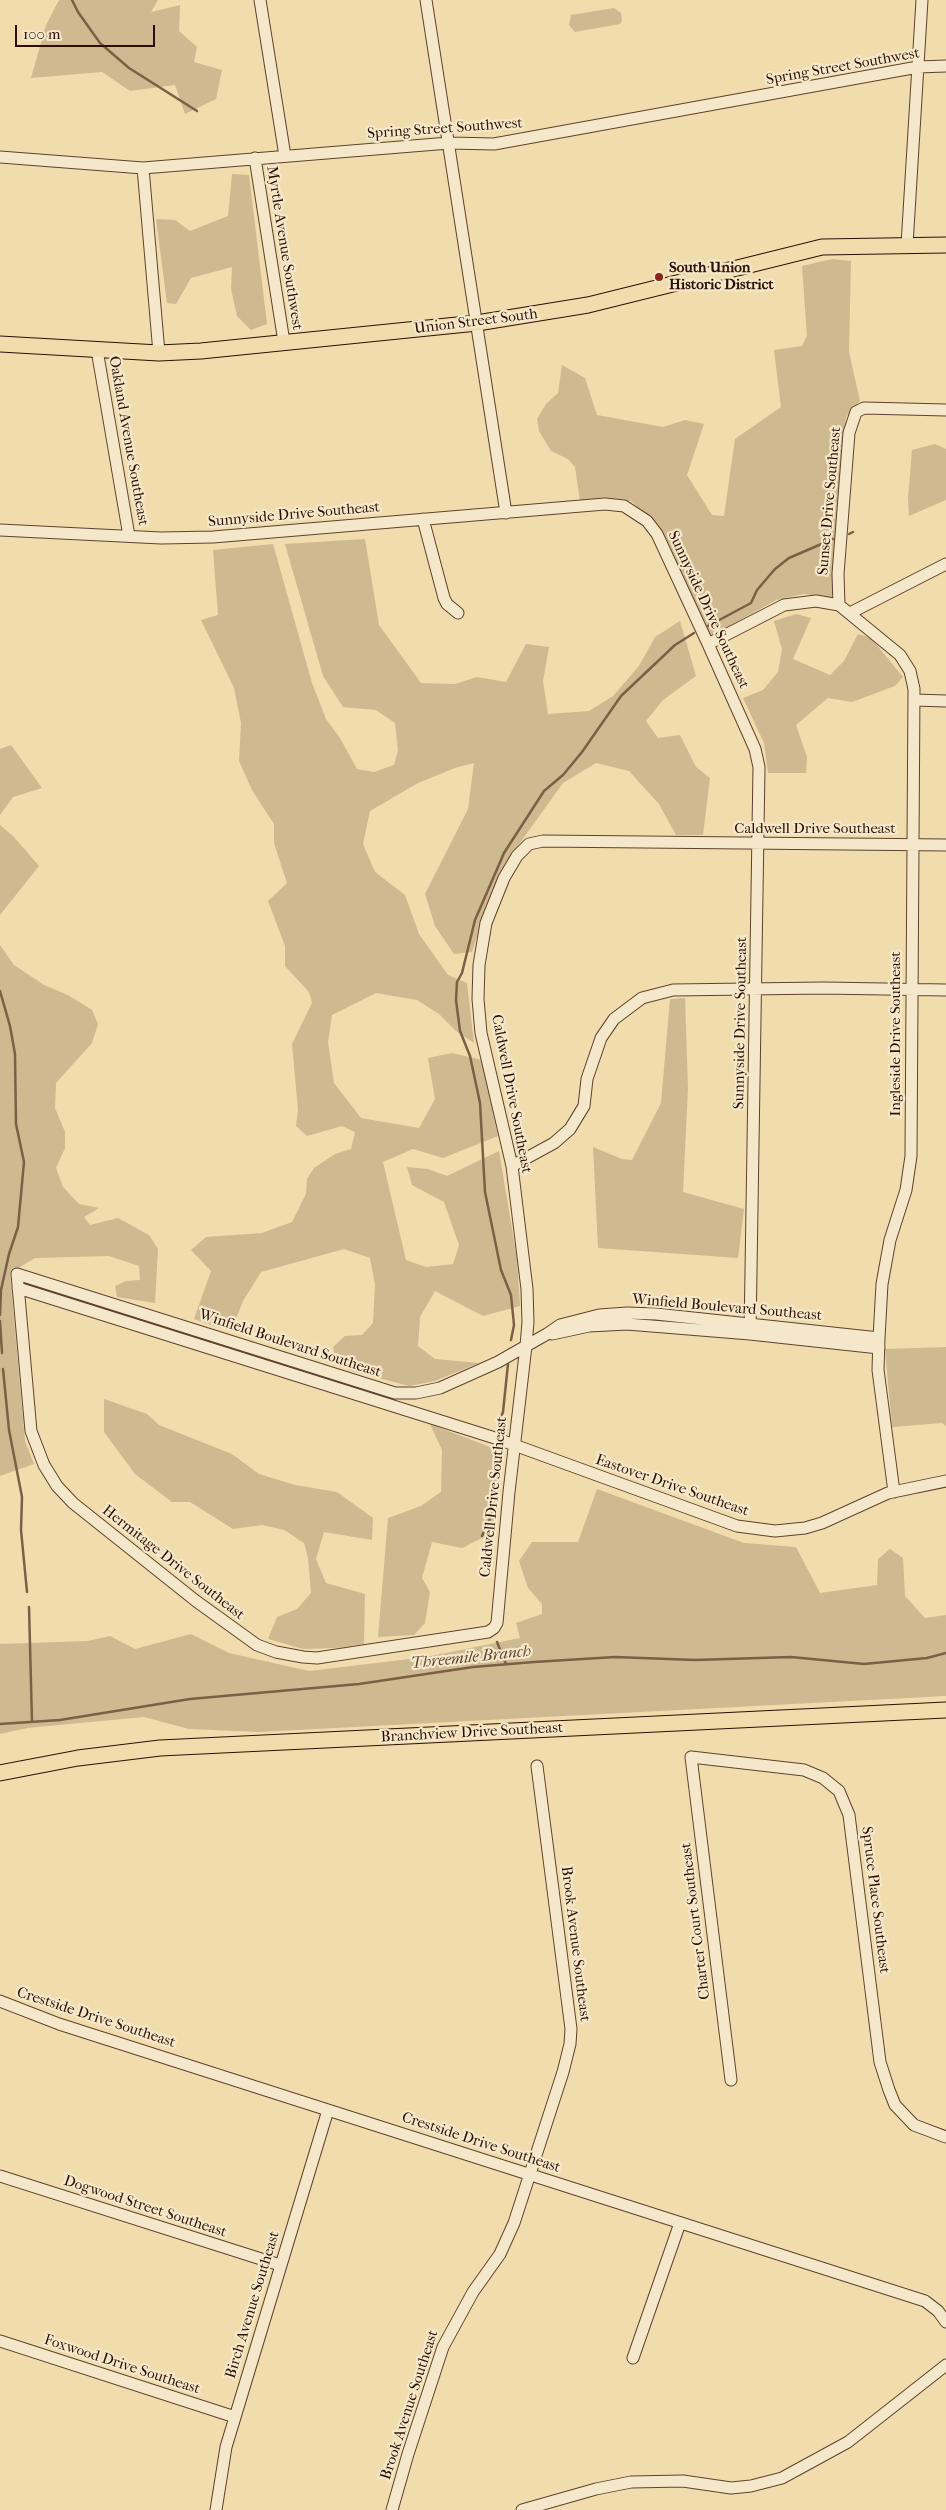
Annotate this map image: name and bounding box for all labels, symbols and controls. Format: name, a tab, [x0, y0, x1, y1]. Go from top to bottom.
scale bar	[18, 15, 158, 47]
text: 100 m	[23, 25, 61, 43]
street label: Spring Street Southwest	[765, 45, 921, 89]
street label: Spring Street Southwest	[367, 115, 523, 143]
street label: Myrtle Avenue Southwest	[262, 165, 306, 331]
place label: South Union Historic District	[669, 259, 774, 294]
marker: South Union Historic District	[653, 271, 665, 283]
street label: Union Street South	[413, 305, 539, 339]
street label: Oakland Avenue Southeast	[104, 355, 152, 527]
street label: Sunset Drive Southeast	[815, 426, 845, 576]
street label: Sunnyside Drive Southeast	[207, 499, 381, 531]
street label: Sunnyside Drive Southeast	[663, 528, 753, 692]
street label: Caldwell Drive Southeast	[734, 820, 896, 838]
street label: Sunnyside Drive Southeast	[730, 937, 752, 1109]
street label: Ingleside Drive Southeast	[887, 951, 905, 1117]
street label: Caldwell Drive Southeast	[487, 1013, 535, 1175]
street label: Winfield Boulevard Southeast	[631, 1291, 823, 1325]
street label: Winfield Boulevard Southeast	[197, 1306, 383, 1382]
street label: Caldwell Drive Southeast	[477, 1416, 511, 1578]
street label: Eastover Drive Southeast	[593, 1451, 751, 1521]
street label: Hermitage Drive Southeast	[98, 1502, 248, 1624]
water label: Threemile Branch	[410, 1642, 532, 1674]
street label: Branchview Drive Southeast	[380, 1719, 564, 1747]
street label: Spruce Place Southeast	[857, 1826, 893, 1974]
street label: Charter Court Southeast	[677, 1842, 715, 2000]
street label: Brook Avenue Southeast	[557, 1865, 593, 2023]
street label: Crestside Drive Southeast	[14, 1984, 178, 2052]
street label: Crestside Drive Southeast	[399, 2109, 563, 2177]
street label: Dogwood Street Southeast	[61, 2172, 229, 2242]
street label: Birch Avenue Southeast	[222, 2229, 284, 2381]
street label: Brook Avenue Southeast	[377, 2328, 443, 2482]
street label: Foxwood Drive Southeast	[42, 2331, 202, 2399]

